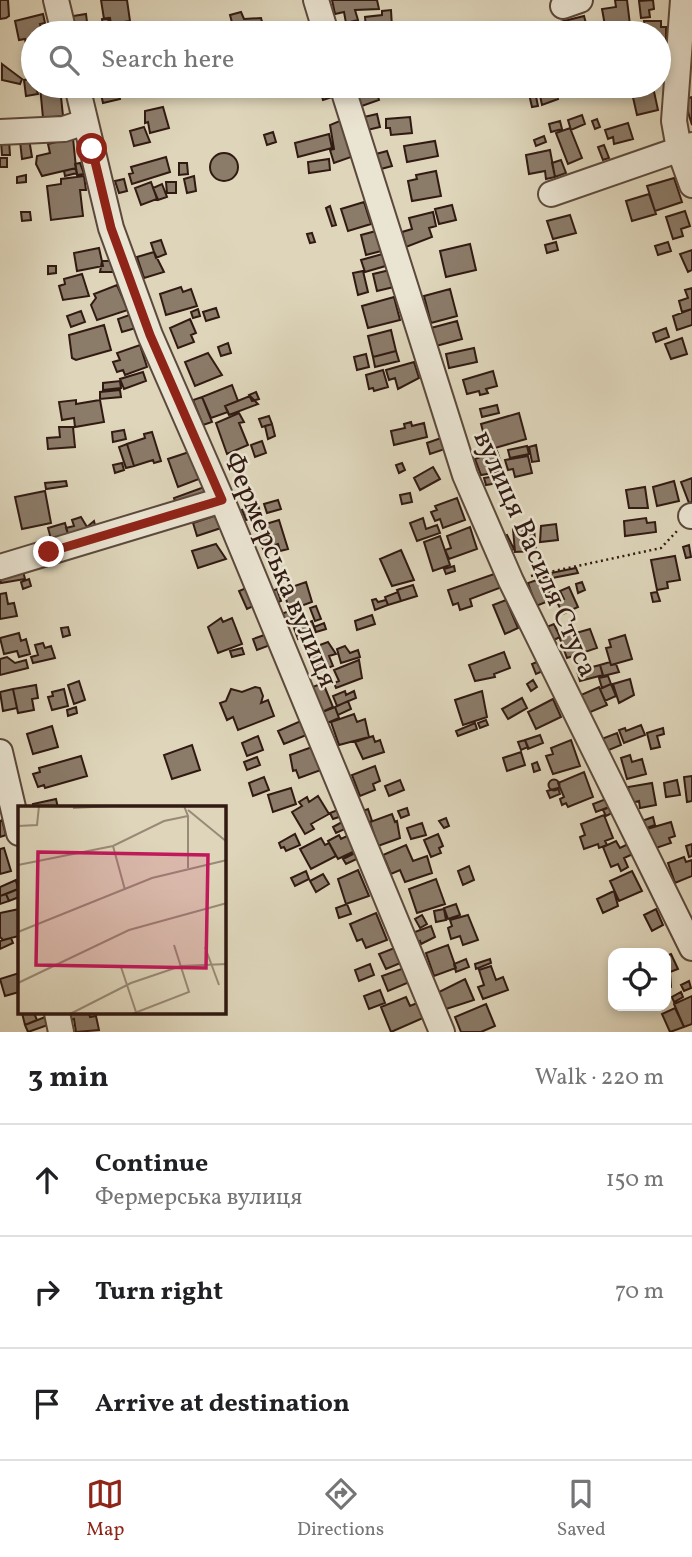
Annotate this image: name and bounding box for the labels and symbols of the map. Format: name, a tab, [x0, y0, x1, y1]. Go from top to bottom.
route start	[76, 133, 107, 164]
street label: вулиця Василя Стуса	[463, 424, 607, 684]
street label: Фермерська вулиця	[212, 446, 347, 694]
route end	[33, 536, 64, 567]
inset map	[18, 806, 226, 1014]

